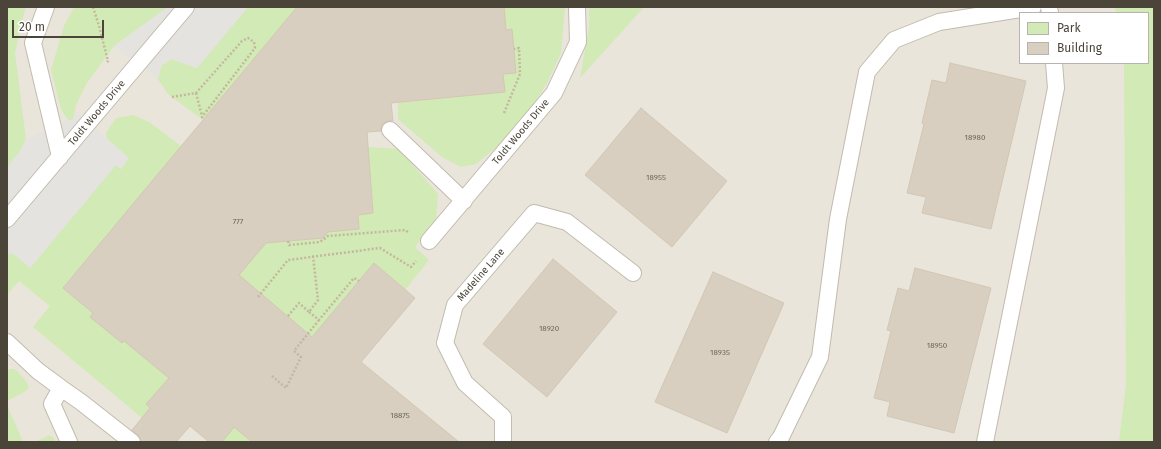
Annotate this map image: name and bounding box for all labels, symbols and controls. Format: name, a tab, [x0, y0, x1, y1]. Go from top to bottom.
scale bar	[14, 12, 106, 38]
legend	[1019, 12, 1149, 64]
text: 20 m	[19, 20, 45, 34]
text: Park	[1057, 21, 1081, 35]
text: Building	[1057, 41, 1102, 55]
street label: Toldt Woods Drive	[66, 78, 128, 148]
street label: Toldt Woods Drive	[490, 97, 552, 167]
house number: 18980	[965, 133, 985, 143]
house number: 18955	[646, 173, 666, 183]
house number: 777	[233, 217, 243, 227]
street label: Madeline Lane	[455, 246, 507, 304]
house number: 18920	[539, 324, 559, 334]
house number: 18950	[927, 341, 947, 351]
house number: 18935	[710, 348, 730, 358]
house number: 18875	[390, 411, 410, 421]

